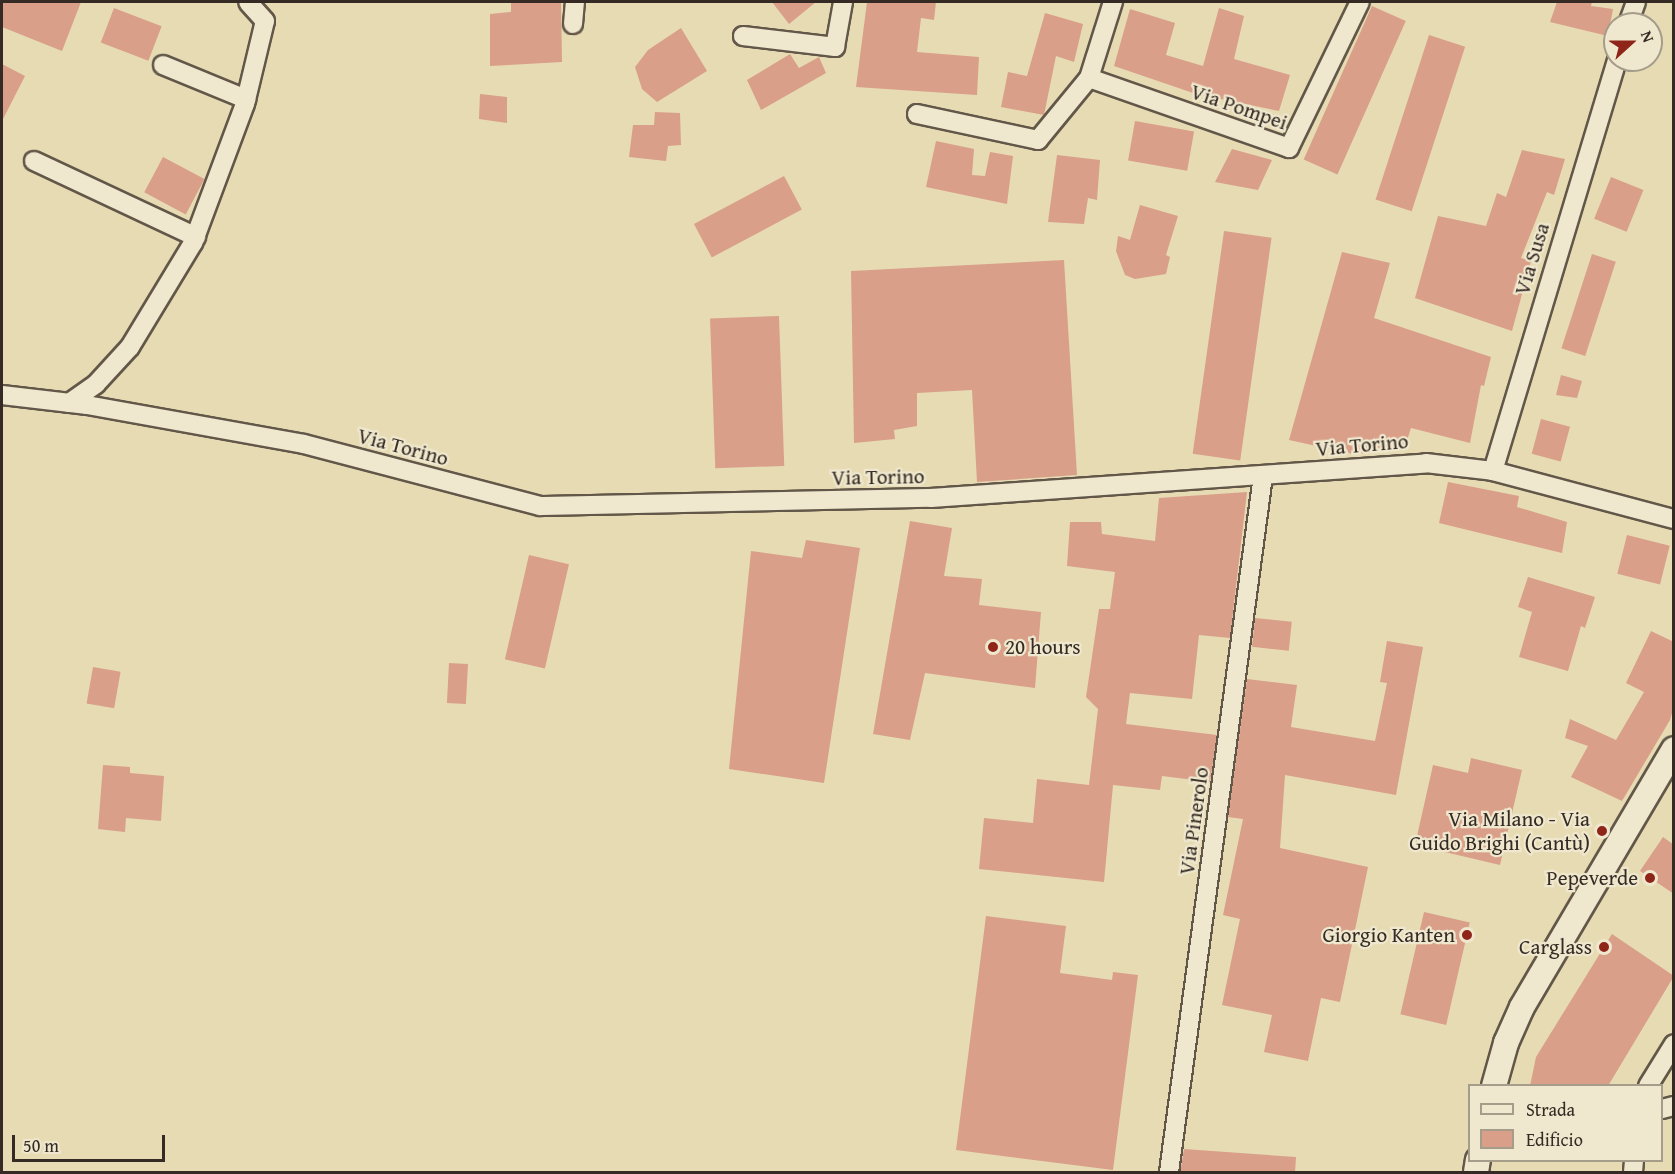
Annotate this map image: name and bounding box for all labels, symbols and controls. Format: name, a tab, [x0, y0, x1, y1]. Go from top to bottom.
north arrow	[1603, 12, 1663, 72]
text: N	[1635, 27, 1661, 46]
street label: Via Pompei	[1187, 79, 1291, 135]
street label: Via Susa	[1509, 220, 1555, 298]
street label: Via Torino	[355, 423, 451, 471]
street label: Via Torino	[1315, 428, 1409, 462]
street label: Via Torino	[831, 464, 925, 490]
place label: 20 hours	[1005, 634, 1081, 660]
marker: 20 hours	[986, 640, 1000, 654]
street label: Via Pinerolo	[1174, 765, 1214, 877]
place label: Via Milano - Via Guido Brighi (Cantù)	[1409, 806, 1590, 856]
marker: Via Milano - Via Guido Brighi (Cantù)	[1595, 824, 1609, 838]
place label: Pepeverde	[1546, 865, 1638, 891]
marker: Pepeverde	[1643, 871, 1657, 885]
place label: Giorgio Kanten	[1322, 922, 1455, 948]
marker: Giorgio Kanten	[1460, 928, 1474, 942]
place label: Carglass	[1519, 934, 1592, 960]
marker: Carglass	[1597, 940, 1611, 954]
legend	[1468, 1084, 1663, 1162]
text: Strada	[1526, 1096, 1575, 1123]
scale bar	[15, 1123, 168, 1161]
text: Edificio	[1526, 1126, 1583, 1153]
text: 50 m	[23, 1132, 59, 1159]

